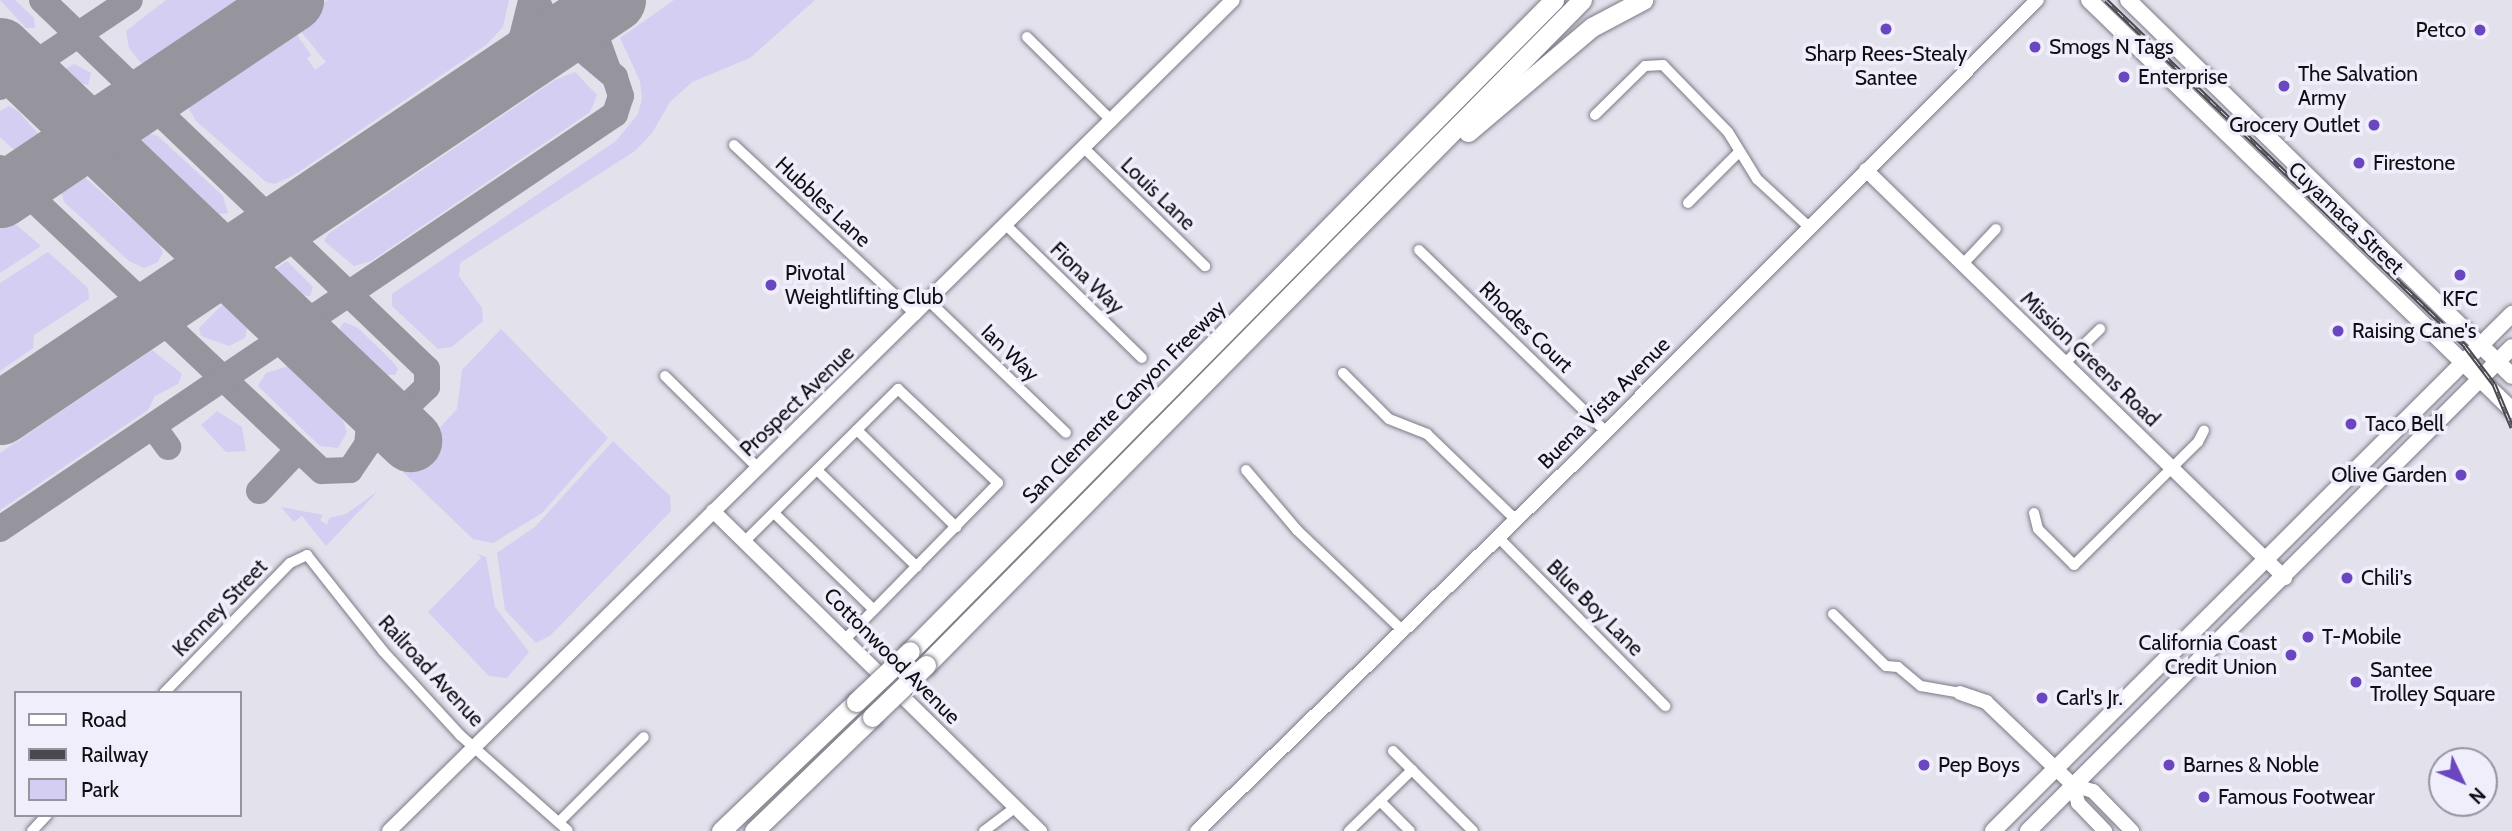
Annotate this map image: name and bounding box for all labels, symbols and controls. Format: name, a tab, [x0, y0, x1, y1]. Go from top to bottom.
place label: Petco	[2416, 17, 2466, 43]
marker: Sharp Rees-Stealy Santee	[1876, 19, 1896, 39]
marker: Petco	[2472, 22, 2488, 38]
place label: Smogs N Tags	[2049, 34, 2174, 60]
marker: Smogs N Tags	[2027, 39, 2043, 55]
place label: Sharp Rees-Stealy Santee	[1805, 41, 1967, 91]
place label: The Salvation Army	[2298, 61, 2418, 111]
place label: Enterprise	[2138, 64, 2228, 90]
marker: Enterprise	[2116, 69, 2132, 85]
marker: The Salvation Army	[2276, 78, 2292, 94]
place label: Grocery Outlet	[2229, 112, 2360, 138]
marker: Grocery Outlet	[2366, 117, 2382, 133]
place label: Firestone	[2373, 150, 2455, 176]
street label: Hubbles Lane	[770, 152, 876, 252]
street label: Louis Lane	[1116, 152, 1200, 236]
marker: Firestone	[2351, 155, 2367, 171]
street label: Cuyamaca Street	[2283, 156, 2409, 280]
street label: Fiona Way	[1045, 237, 1129, 319]
place label: Pivotal Weightlifting Club	[785, 260, 943, 310]
marker: KFC	[2452, 267, 2468, 283]
street label: Rhodes Court	[1474, 276, 1578, 378]
marker: Pivotal Weightlifting Club	[763, 277, 779, 293]
street label: Mission Greens Road	[2015, 286, 2165, 432]
place label: KFC	[2442, 286, 2478, 312]
street label: San Clemente Canyon Freeway	[1017, 295, 1231, 509]
place label: Raising Cane's	[2352, 318, 2476, 344]
street label: Ian Way	[976, 319, 1044, 387]
marker: Raising Cane's	[2330, 323, 2346, 339]
street label: Buena Vista Avenue	[1533, 332, 1675, 474]
street label: Prospect Avenue	[735, 340, 859, 462]
place label: Taco Bell	[2365, 411, 2444, 437]
marker: Taco Bell	[2343, 416, 2359, 432]
place label: Olive Garden	[2331, 462, 2447, 488]
marker: Olive Garden	[2453, 467, 2469, 483]
street label: Kenney Street	[167, 554, 273, 662]
street label: Blue Boy Lane	[1541, 554, 1649, 662]
place label: Chili's	[2361, 565, 2412, 591]
marker: Chili's	[2339, 570, 2355, 586]
street label: Cottonwood Avenue	[819, 583, 965, 729]
street label: Railroad Avenue	[373, 610, 489, 732]
place label: T-Mobile	[2322, 624, 2401, 650]
marker: T-Mobile	[2300, 629, 2316, 645]
place label: California Coast Credit Union	[2139, 630, 2277, 680]
marker: California Coast Credit Union	[2283, 647, 2299, 663]
place label: Santee Trolley Square	[2370, 657, 2495, 707]
marker: Santee Trolley Square	[2348, 674, 2364, 690]
place label: Carl's Jr.	[2056, 685, 2123, 711]
marker: Carl's Jr.	[2034, 690, 2050, 706]
legend	[14, 691, 242, 817]
text: Road	[81, 707, 127, 732]
text: Railway	[81, 742, 148, 767]
north arrow	[2428, 747, 2498, 817]
place label: Pep Boys	[1938, 752, 2020, 778]
place label: Barnes & Noble	[2183, 752, 2319, 778]
marker: Pep Boys	[1916, 757, 1932, 773]
marker: Barnes & Noble	[2161, 757, 2177, 773]
text: Park	[81, 777, 119, 802]
text: N	[2464, 783, 2490, 808]
place label: Famous Footwear	[2218, 784, 2375, 810]
marker: Famous Footwear	[2196, 789, 2212, 805]

